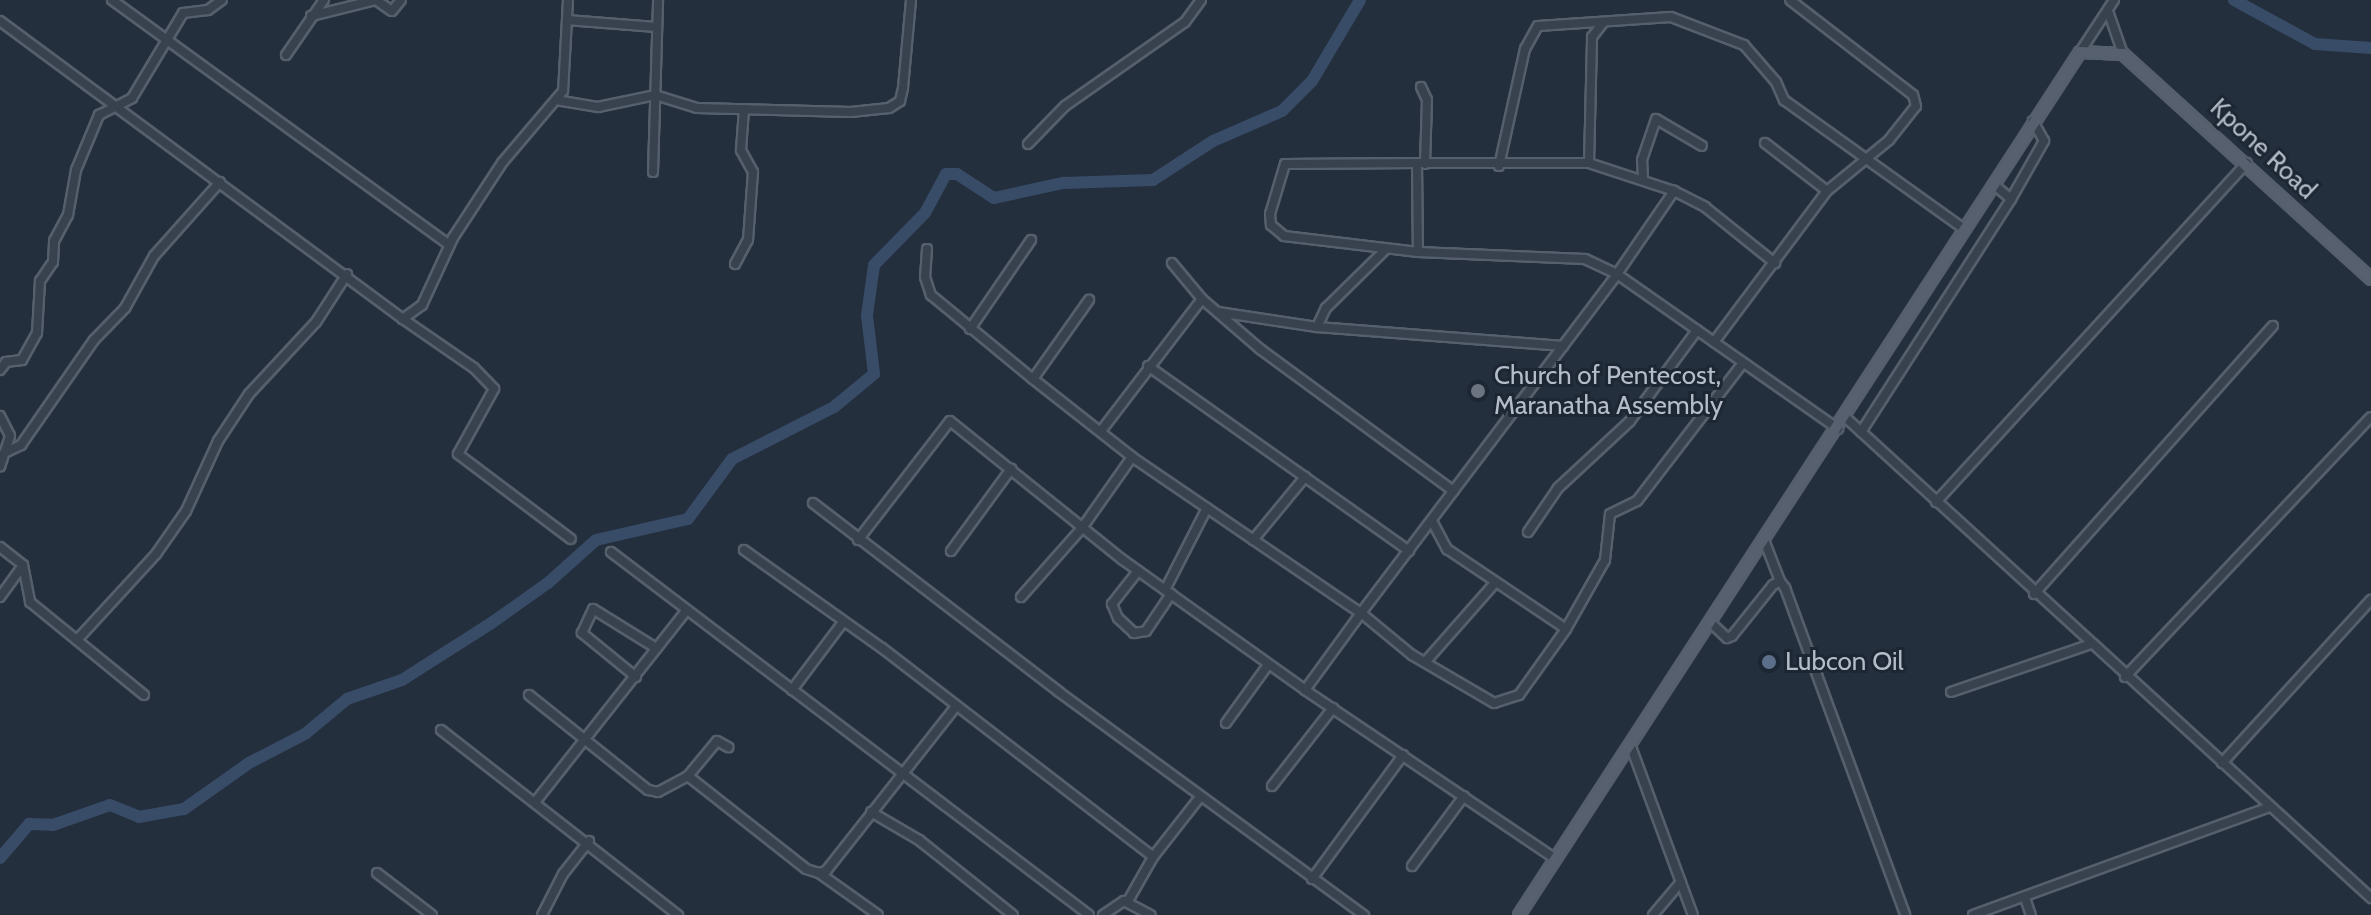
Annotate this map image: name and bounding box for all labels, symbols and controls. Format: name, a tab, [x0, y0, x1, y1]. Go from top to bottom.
street label: Kpone Road	[2204, 92, 2322, 206]
place label: Church of Pentecost, Maranatha Assembly	[1494, 360, 1723, 422]
marker: Church of Pentecost, Maranatha Assembly	[1469, 382, 1487, 400]
place label: Lubcon Oil	[1785, 646, 1904, 678]
marker: Lubcon Oil	[1760, 653, 1778, 671]

